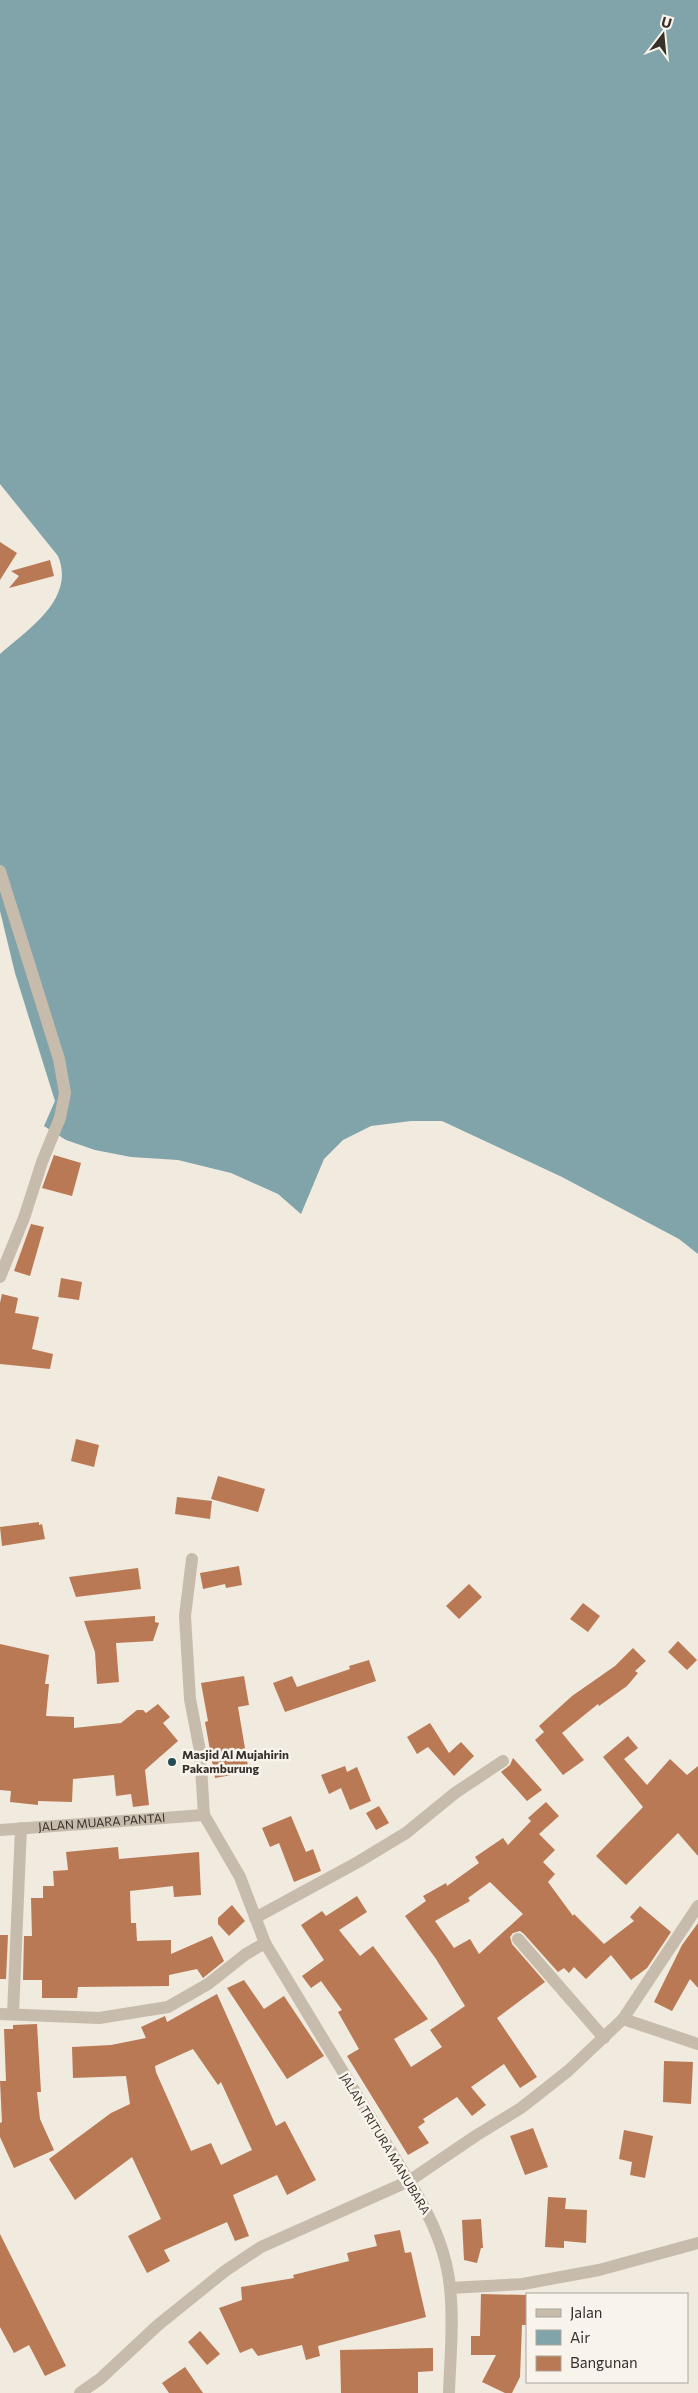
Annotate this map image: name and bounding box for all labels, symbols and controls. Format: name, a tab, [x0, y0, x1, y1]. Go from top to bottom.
north arrow	[638, 10, 688, 60]
text: U	[659, 12, 674, 32]
place label: Masjid Al Mujahirin Pakamburung	[182, 1747, 289, 1775]
marker: Masjid Al Mujahirin Pakamburung	[166, 1756, 178, 1768]
street label: JALAN MUARA PANTAI	[38, 1810, 166, 1834]
street label: JALAN TRITURA MANUBARA	[337, 2070, 434, 2217]
legend	[526, 2293, 688, 2383]
text: Jalan	[570, 2303, 602, 2321]
text: Air	[570, 2328, 590, 2346]
text: Bangunan	[570, 2353, 638, 2371]

